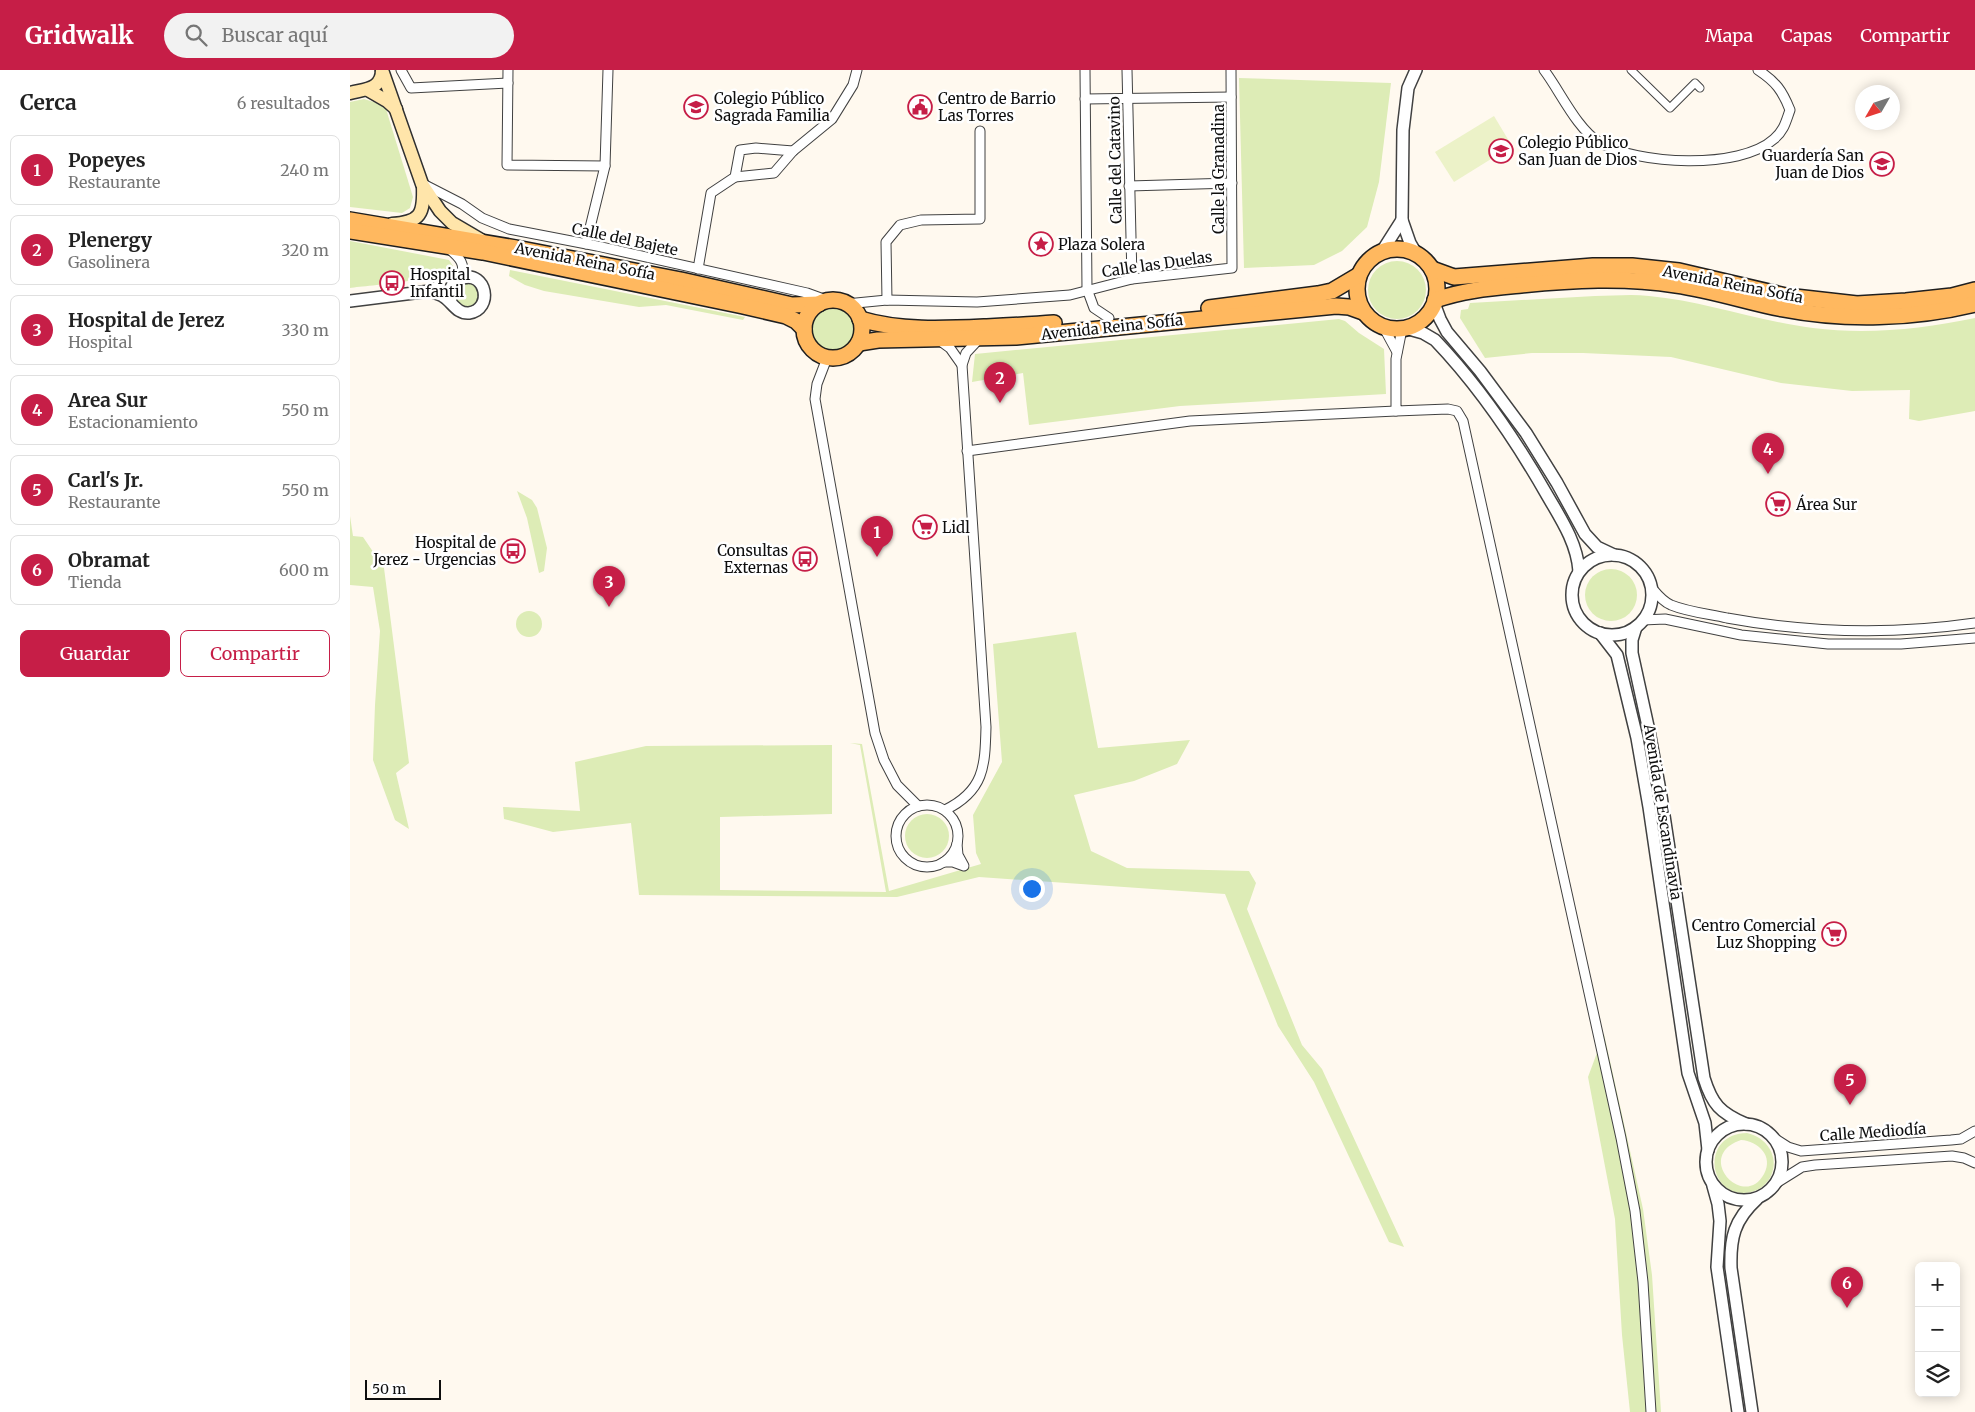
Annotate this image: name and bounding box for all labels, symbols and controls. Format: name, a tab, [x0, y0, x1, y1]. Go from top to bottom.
search box	[164, 13, 514, 58]
text: Gridwalk	[25, 20, 134, 51]
icon: search	[182, 21, 210, 49]
text: Buscar aquí	[222, 23, 328, 47]
text: Mapa	[1705, 24, 1753, 47]
text: Capas	[1781, 24, 1832, 47]
text: Compartir	[1860, 24, 1950, 47]
north arrow	[1855, 85, 1900, 130]
text: Cerca	[20, 89, 77, 116]
place label: Colegio Público Sagrada Familia	[714, 89, 830, 125]
place label: Centro de Barrio Las Torres	[938, 89, 1056, 125]
text: 6 resultados	[237, 93, 330, 113]
school or university icon: Colegio Público Sagrada Familia	[683, 94, 709, 120]
public building icon: Centro de Barrio Las Torres	[907, 94, 933, 120]
street label: Calle del Catavino	[1104, 96, 1126, 224]
street label: Calle la Granadina	[1209, 104, 1228, 234]
place label: Colegio Público San Juan de Dios	[1518, 133, 1637, 169]
school or university icon: Colegio Público San Juan de Dios	[1488, 138, 1514, 164]
place label: Guardería San Juan de Dios	[1762, 146, 1864, 182]
text: Popeyes	[68, 148, 146, 172]
school or university icon: Guardería San Juan de Dios	[1869, 151, 1895, 177]
text: 1	[33, 160, 41, 180]
text: 240 m	[280, 160, 329, 180]
text: Restaurante	[68, 172, 160, 192]
street label: Calle del Bajete	[570, 218, 680, 260]
text: Plenergy	[68, 228, 152, 252]
place icon: Plaza Solera	[1028, 231, 1054, 257]
place label: Plaza Solera	[1058, 235, 1145, 254]
street label: Avenida Reina Sofía	[512, 238, 657, 284]
text: 2	[32, 240, 42, 260]
text: 320 m	[281, 240, 329, 260]
street label: Calle las Duelas	[1101, 247, 1213, 281]
text: Gasolinera	[68, 252, 150, 272]
street label: Avenida Reina Sofía	[1660, 261, 1805, 307]
place label: Hospital Infantil	[410, 265, 471, 301]
bus stop icon: Hospital Infantil	[379, 270, 405, 296]
text: Hospital de Jerez	[68, 308, 225, 332]
street label: Avenida Reina Sofía	[1039, 310, 1184, 344]
text: 3	[32, 320, 42, 340]
text: 330 m	[282, 320, 329, 340]
text: Hospital	[68, 332, 132, 352]
pin: 2	[984, 362, 1016, 403]
text: Area Sur	[68, 388, 148, 412]
text: 4	[32, 400, 42, 420]
text: 550 m	[281, 400, 329, 420]
text: Estacionamiento	[68, 412, 198, 432]
pin: 4	[1752, 433, 1784, 474]
text: Carl's Jr.	[68, 468, 144, 492]
text: 5	[32, 480, 42, 500]
text: 550 m	[281, 480, 329, 500]
supermarket icon: Área Sur	[1765, 491, 1791, 517]
text: Restaurante	[68, 492, 160, 512]
place label: Área Sur	[1795, 494, 1857, 514]
supermarket icon: Lidl	[912, 514, 938, 540]
pin: 1	[861, 516, 893, 557]
place label: Lidl	[942, 518, 970, 537]
place label: Hospital de Jerez - Urgencias	[372, 533, 496, 569]
bus stop icon: Hospital de Jerez - Urgencias	[500, 538, 526, 564]
place label: Consultas Externas	[717, 541, 788, 577]
bus stop icon: Consultas Externas	[792, 546, 818, 572]
text: Obramat	[68, 548, 150, 572]
text: 6	[32, 560, 42, 580]
text: 600 m	[279, 560, 329, 580]
pin: 3	[593, 566, 625, 607]
text: Tienda	[68, 572, 122, 592]
button: Guardar	[20, 630, 170, 677]
button: Compartir	[180, 630, 330, 677]
street label: Avenida de Escandinavia	[1640, 722, 1686, 901]
your location	[1019, 876, 1045, 902]
place label: Centro Comercial Luz Shopping	[1692, 916, 1816, 952]
supermarket icon: Centro Comercial Luz Shopping	[1821, 921, 1847, 947]
pin: 5	[1834, 1064, 1866, 1105]
street label: Calle Mediodía	[1819, 1119, 1927, 1145]
map controls	[1915, 1262, 1960, 1397]
button: +	[1915, 1262, 1960, 1307]
pin: 6	[1831, 1267, 1863, 1308]
button: −	[1915, 1307, 1960, 1352]
button: layers	[1915, 1352, 1960, 1397]
scale bar	[365, 1377, 441, 1400]
text: 50 m	[372, 1380, 406, 1398]

